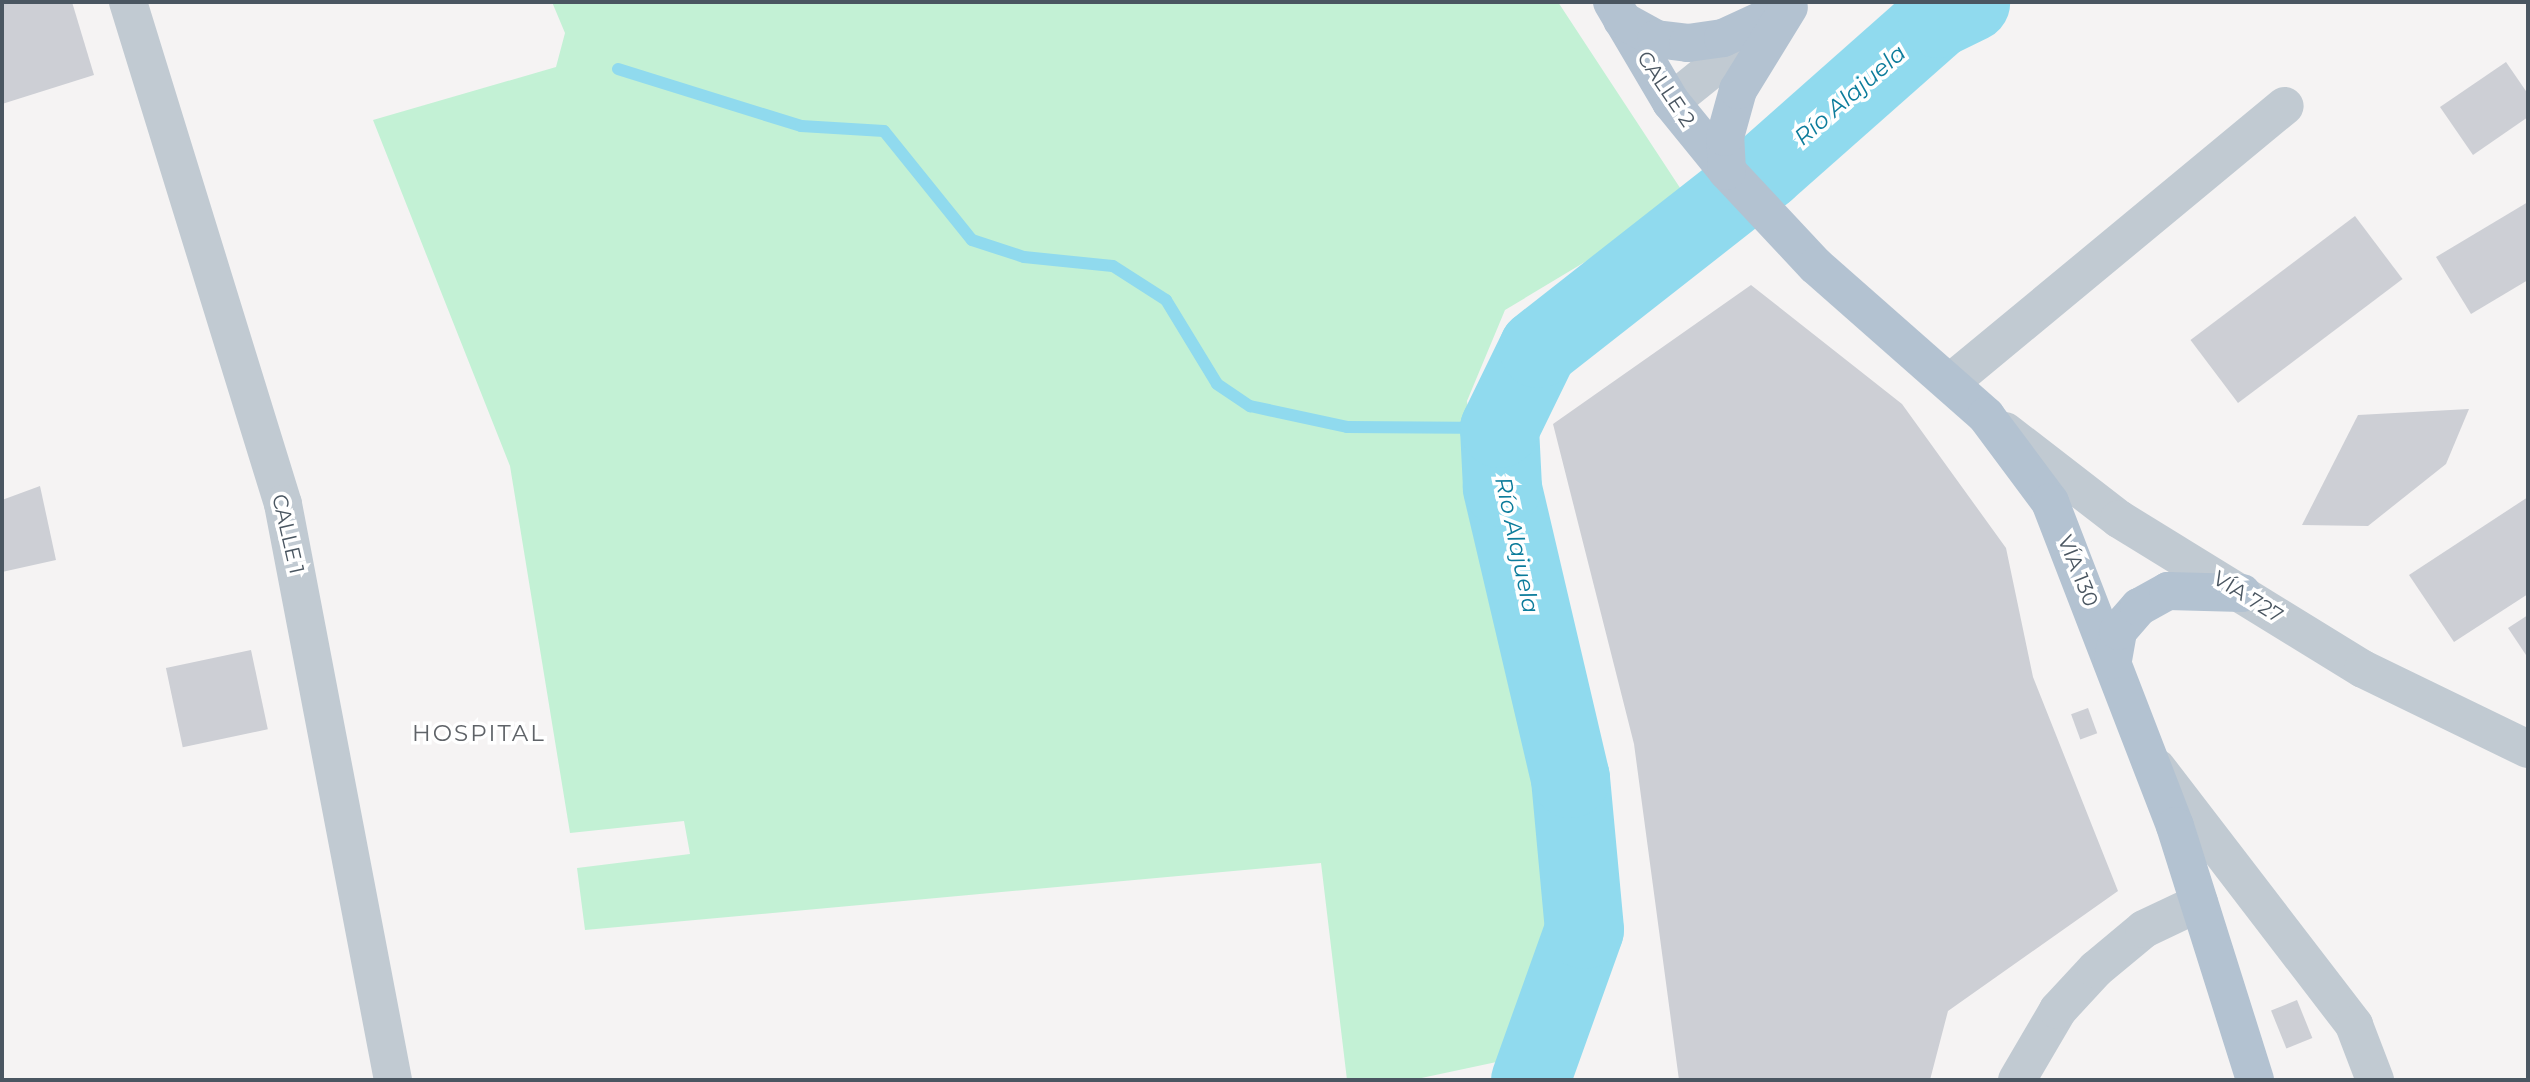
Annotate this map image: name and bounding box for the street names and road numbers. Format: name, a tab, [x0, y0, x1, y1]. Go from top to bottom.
street label: CALLE 2	[1632, 46, 1700, 132]
street label: CALLE 1	[267, 491, 309, 577]
street label: VÍA 130	[2052, 532, 2104, 610]
street label: VÍA 727	[2208, 566, 2288, 628]

